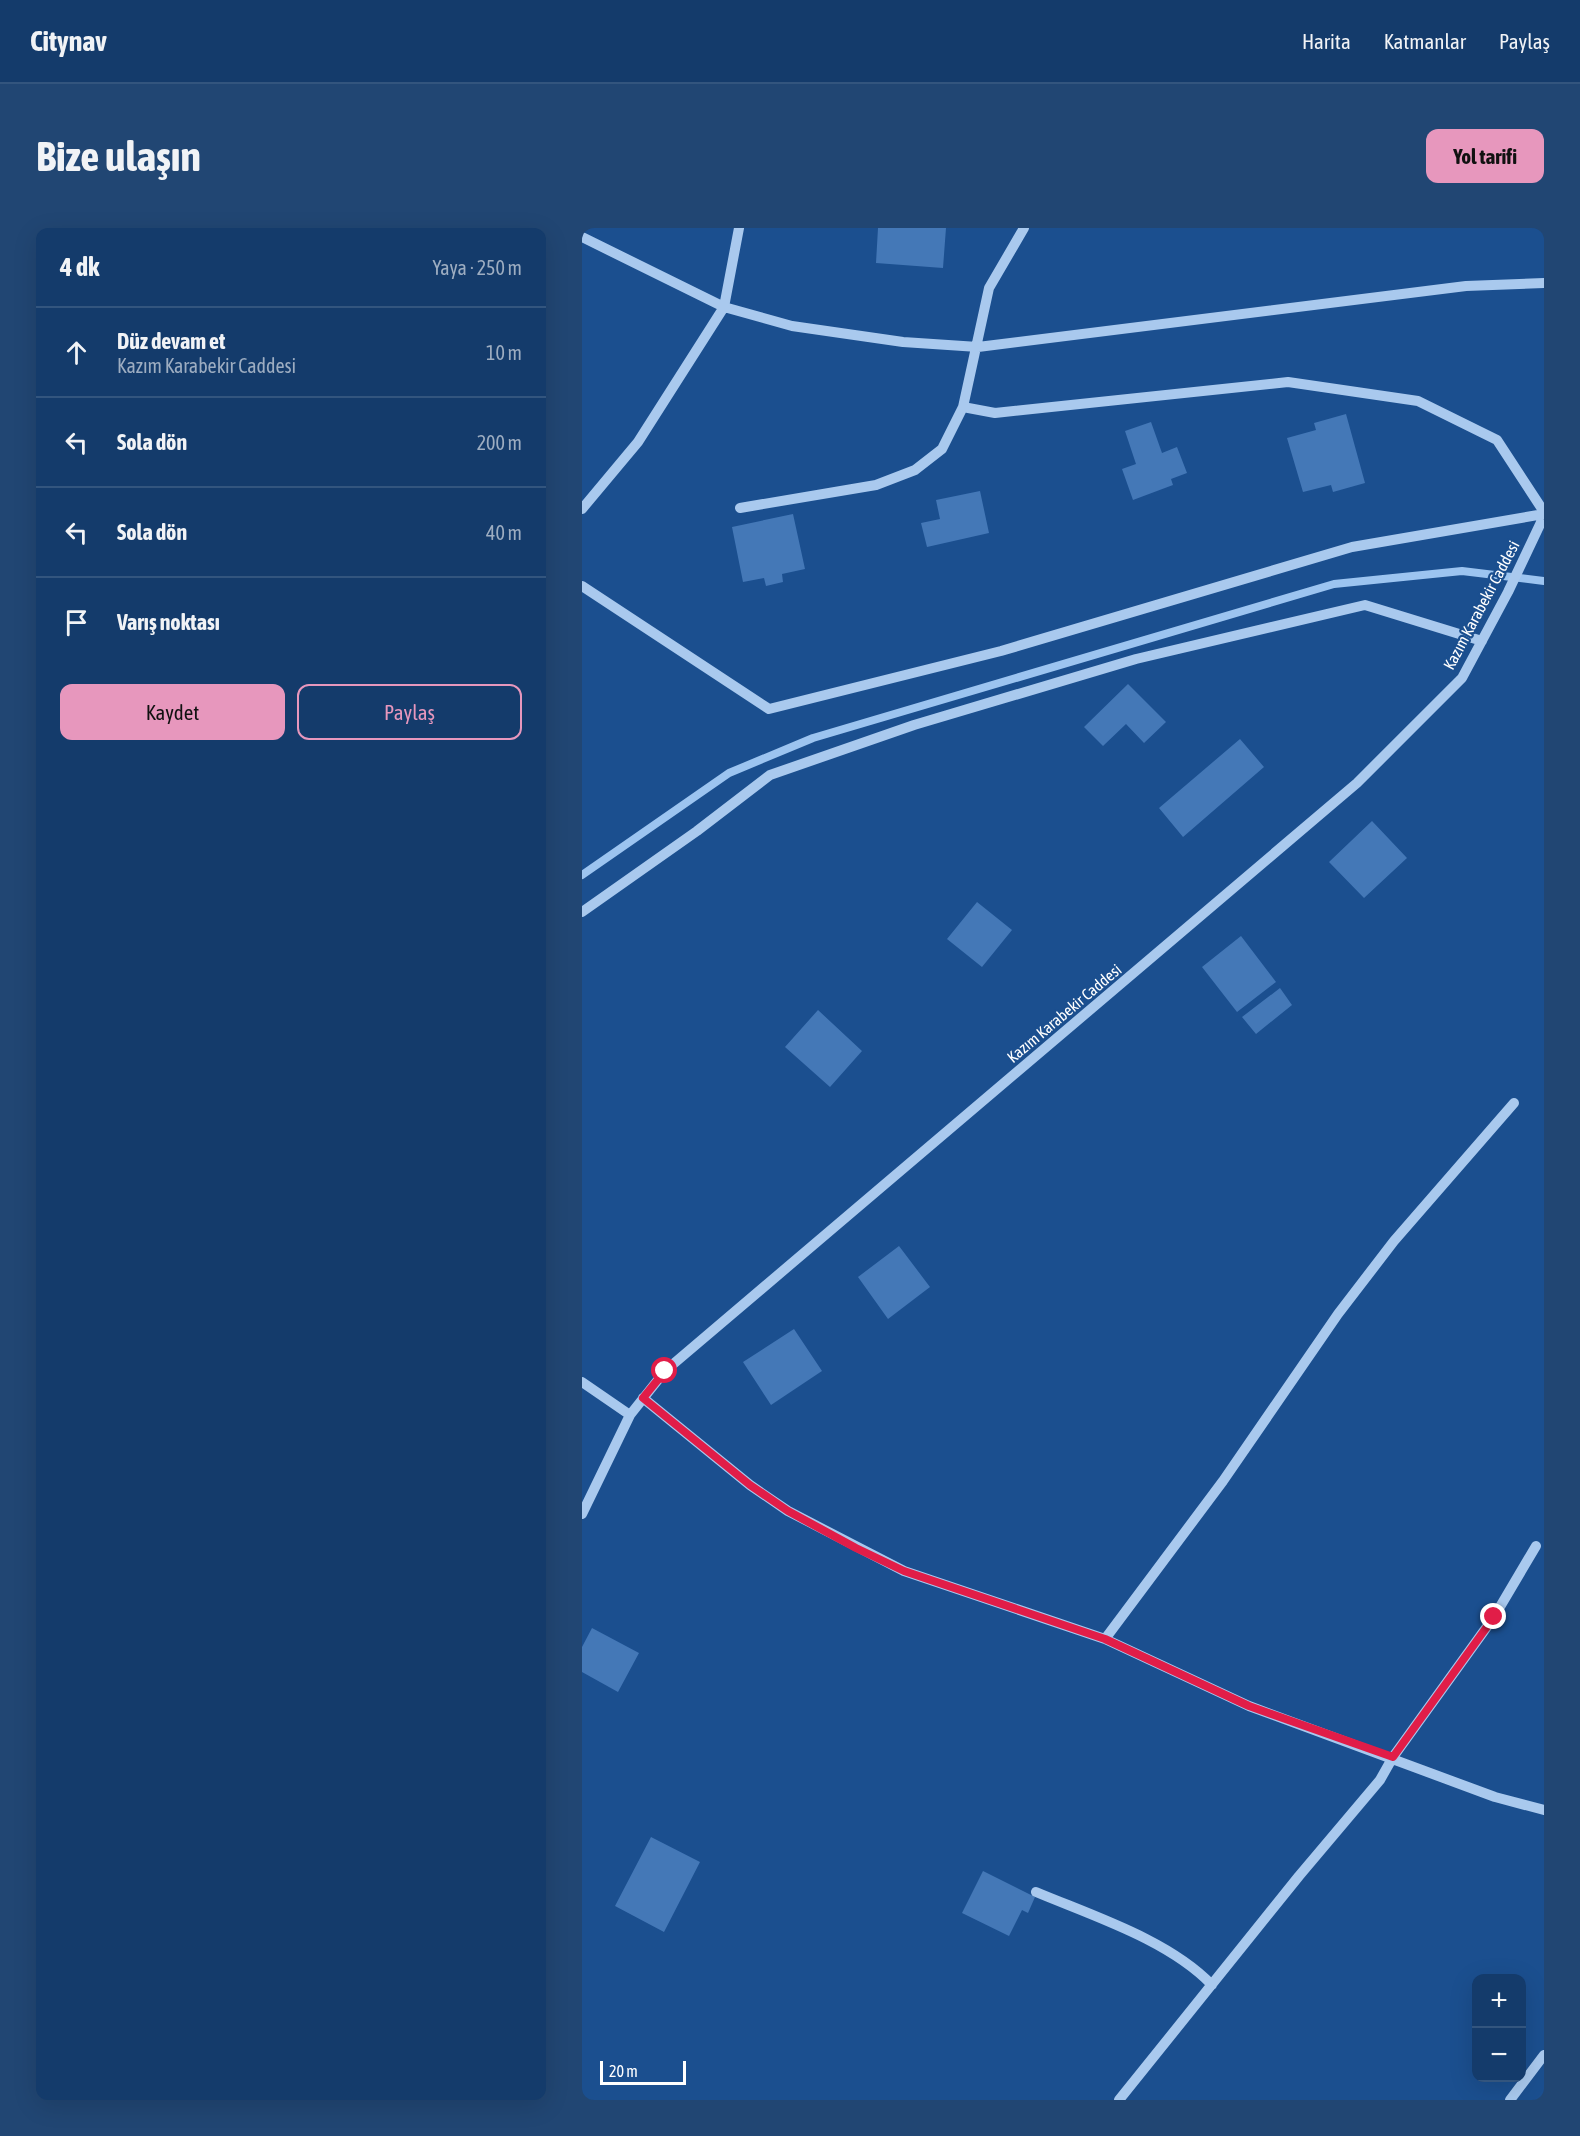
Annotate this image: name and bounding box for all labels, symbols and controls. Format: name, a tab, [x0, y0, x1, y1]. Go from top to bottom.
text: Citynav	[30, 25, 107, 57]
text: Harita	[1302, 29, 1351, 53]
text: Katmanlar	[1384, 29, 1466, 53]
text: Paylaş	[1499, 29, 1550, 53]
button: Yol tarifi	[1426, 129, 1544, 183]
text: Bize ulaşın	[36, 132, 201, 180]
text: 4 dk	[60, 252, 100, 282]
text: Yaya · 250 m	[433, 256, 522, 279]
text: Düz devam et	[117, 328, 225, 354]
icon: ahead	[60, 336, 93, 369]
text: 10 m	[486, 341, 522, 364]
text: Kazım Karabekir Caddesi	[117, 354, 296, 377]
icon: left	[60, 426, 93, 459]
text: Sola dön	[117, 429, 187, 455]
text: 200 m	[477, 431, 522, 454]
icon: left	[60, 516, 93, 549]
text: Sola dön	[117, 519, 187, 545]
text: 40 m	[486, 521, 522, 544]
street label: Kazım Karabekir Caddesi	[1439, 538, 1523, 672]
icon: arrive	[60, 606, 93, 639]
text: Varış noktası	[117, 609, 220, 635]
button: Kaydet	[60, 684, 285, 740]
button: Paylaş	[297, 684, 522, 740]
street label: Kazım Karabekir Caddesi	[1003, 960, 1125, 1066]
route start	[651, 1357, 677, 1383]
route end	[1480, 1603, 1506, 1629]
map controls	[1472, 1974, 1526, 2082]
button: +	[1472, 1974, 1526, 2028]
button: −	[1472, 2028, 1526, 2082]
scale bar	[600, 2058, 686, 2086]
text: 20 m	[609, 2062, 638, 2080]

